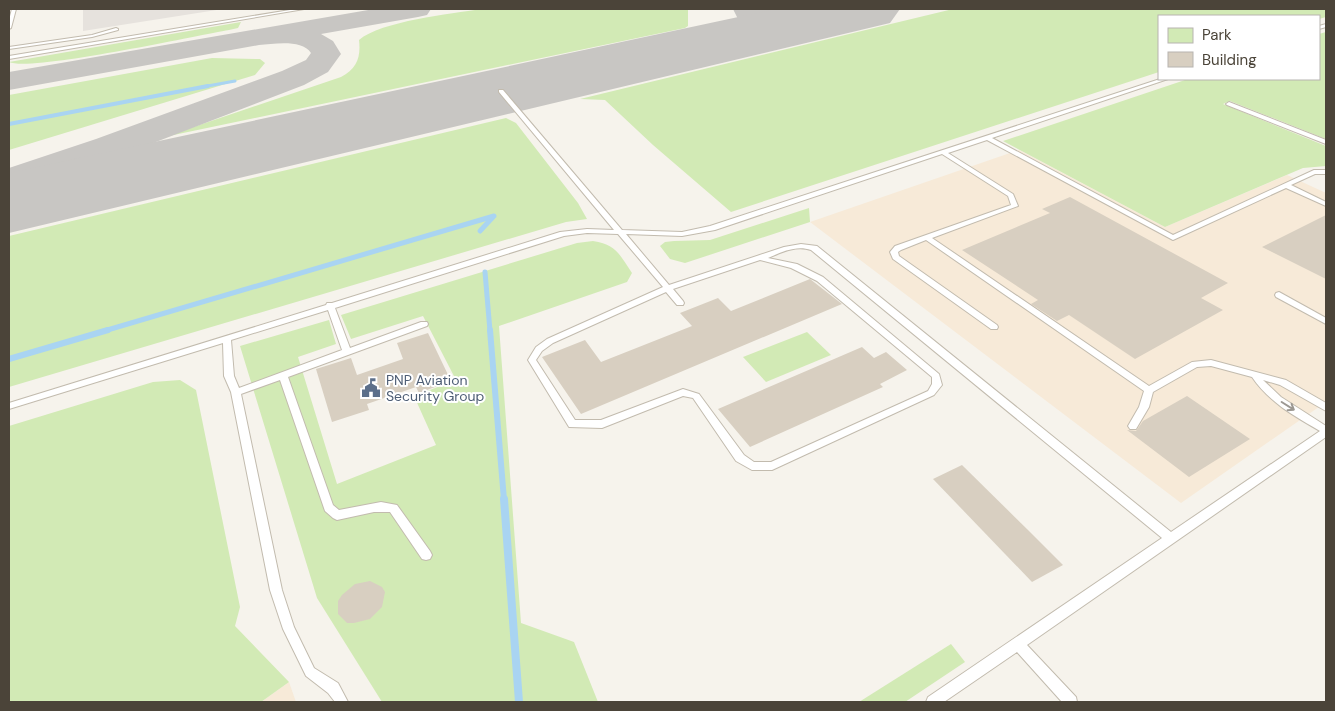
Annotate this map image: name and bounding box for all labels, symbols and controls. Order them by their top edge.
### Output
legend [1158,15,1320,80]
text: Park [1202,25,1232,45]
text: Building [1202,50,1257,70]
place label: PNP Aviation Security Group [386,371,484,405]
public building icon: PNP Aviation Security Group [360,377,382,399]
one-way arrow [1280,401,1294,411]

